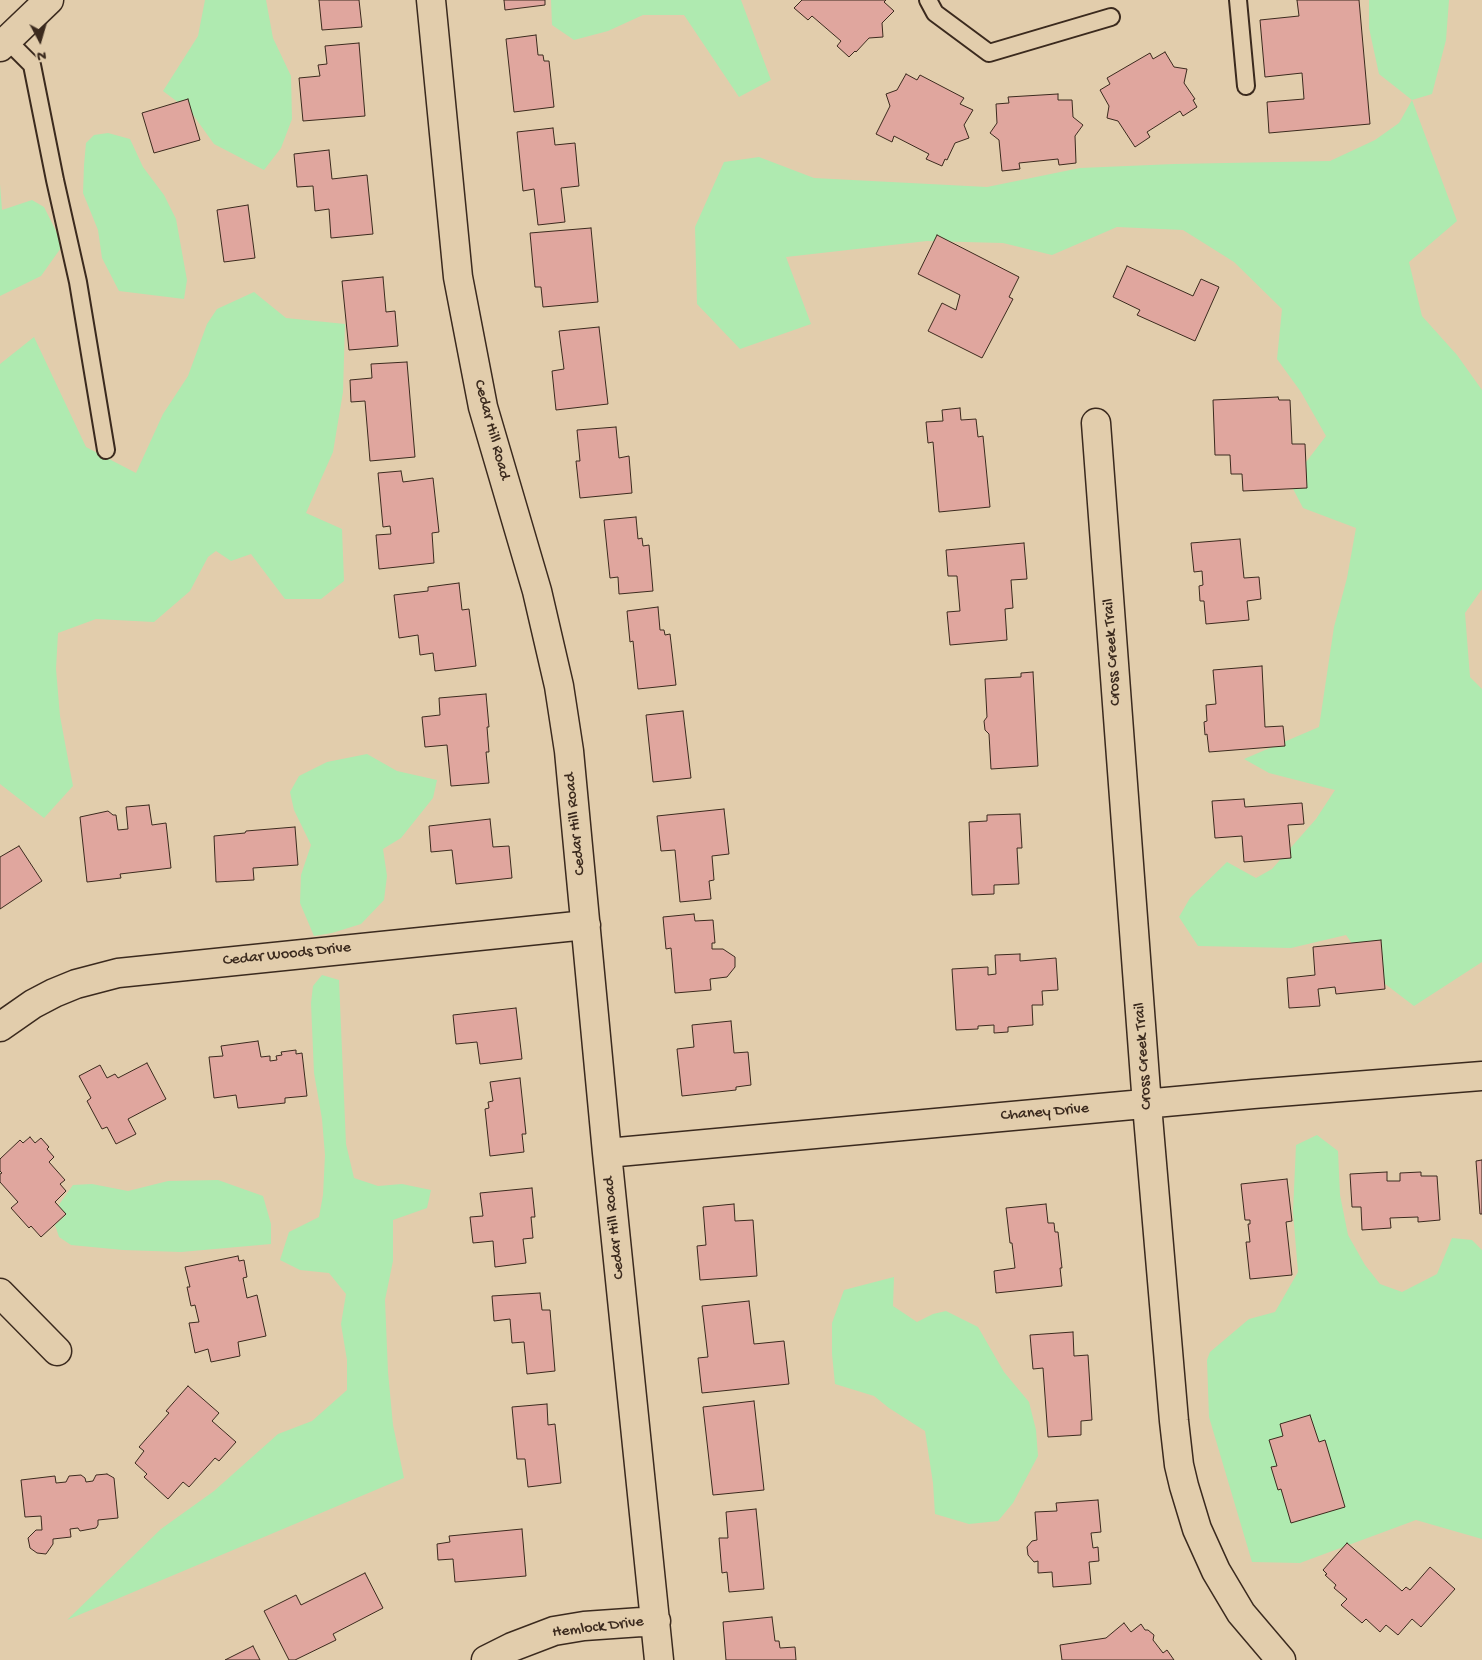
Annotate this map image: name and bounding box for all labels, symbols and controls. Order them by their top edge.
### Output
north arrow [15,15,65,65]
text: N [36,46,47,64]
street label: Cedar Hill Road [468,378,514,482]
street label: Cross Creek Trail [1100,598,1126,706]
street label: Cedar Hill Road [561,772,591,876]
street label: Cedar Woods Drive [222,939,352,971]
street label: Cross Creek Trail [1131,1002,1157,1110]
street label: Chaney Drive [1000,1100,1090,1126]
street label: Cedar Hill Road [600,1176,630,1280]
street label: Hemlock Drive [551,1613,645,1643]

